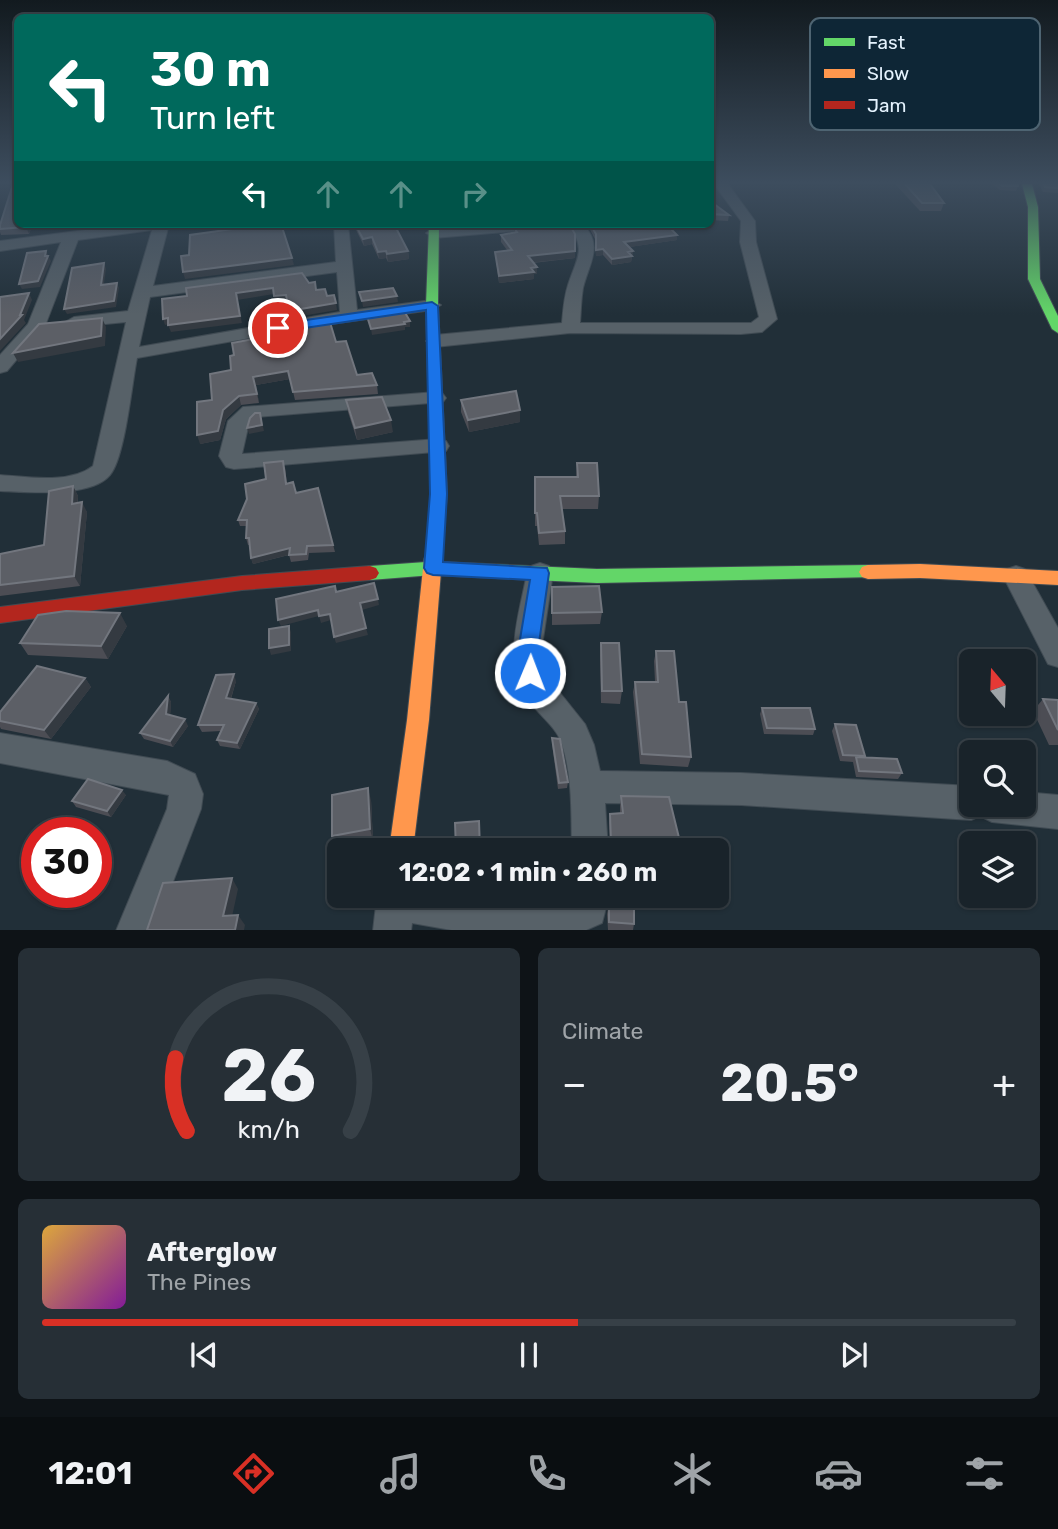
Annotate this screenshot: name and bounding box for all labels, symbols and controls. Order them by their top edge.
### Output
legend [810,18,1040,130]
text: Fast [867,31,906,54]
text: 30 m [150,40,271,98]
icon: left [35,42,126,133]
text: Slow [867,62,909,85]
text: Jam [867,94,906,117]
text: Turn left [150,99,275,137]
icon: left [236,175,274,213]
icon: ahead [309,175,347,213]
icon: ahead [382,175,420,213]
icon: right [455,175,493,213]
pin [248,298,308,358]
icon: arrive [259,309,297,347]
position arrow [493,636,567,710]
north arrow [959,649,1036,726]
map controls [959,649,1036,908]
button: search [959,740,1036,817]
speed limit sign: 30 [21,817,112,908]
button: layers [959,831,1036,908]
text: 12:02 · 1 min · 260 m [399,857,657,888]
text: Climate [562,1017,643,1045]
text: 26 [222,1033,316,1119]
text: 20.5° [720,1052,859,1114]
text: − [562,1061,587,1107]
text: + [992,1061,1016,1107]
text: km/h [238,1114,300,1143]
text: Afterglow [147,1237,277,1268]
text: The Pines [147,1268,251,1296]
icon: previous [185,1336,223,1374]
icon: pause [510,1336,548,1374]
icon: next [835,1336,873,1374]
icon: directions [229,1449,278,1498]
icon: music [376,1449,425,1498]
icon: phone [522,1449,571,1498]
icon: climate [668,1449,717,1498]
icon: car [814,1449,863,1498]
icon: filters [960,1449,1009,1498]
text: 12:01 [49,1454,132,1492]

